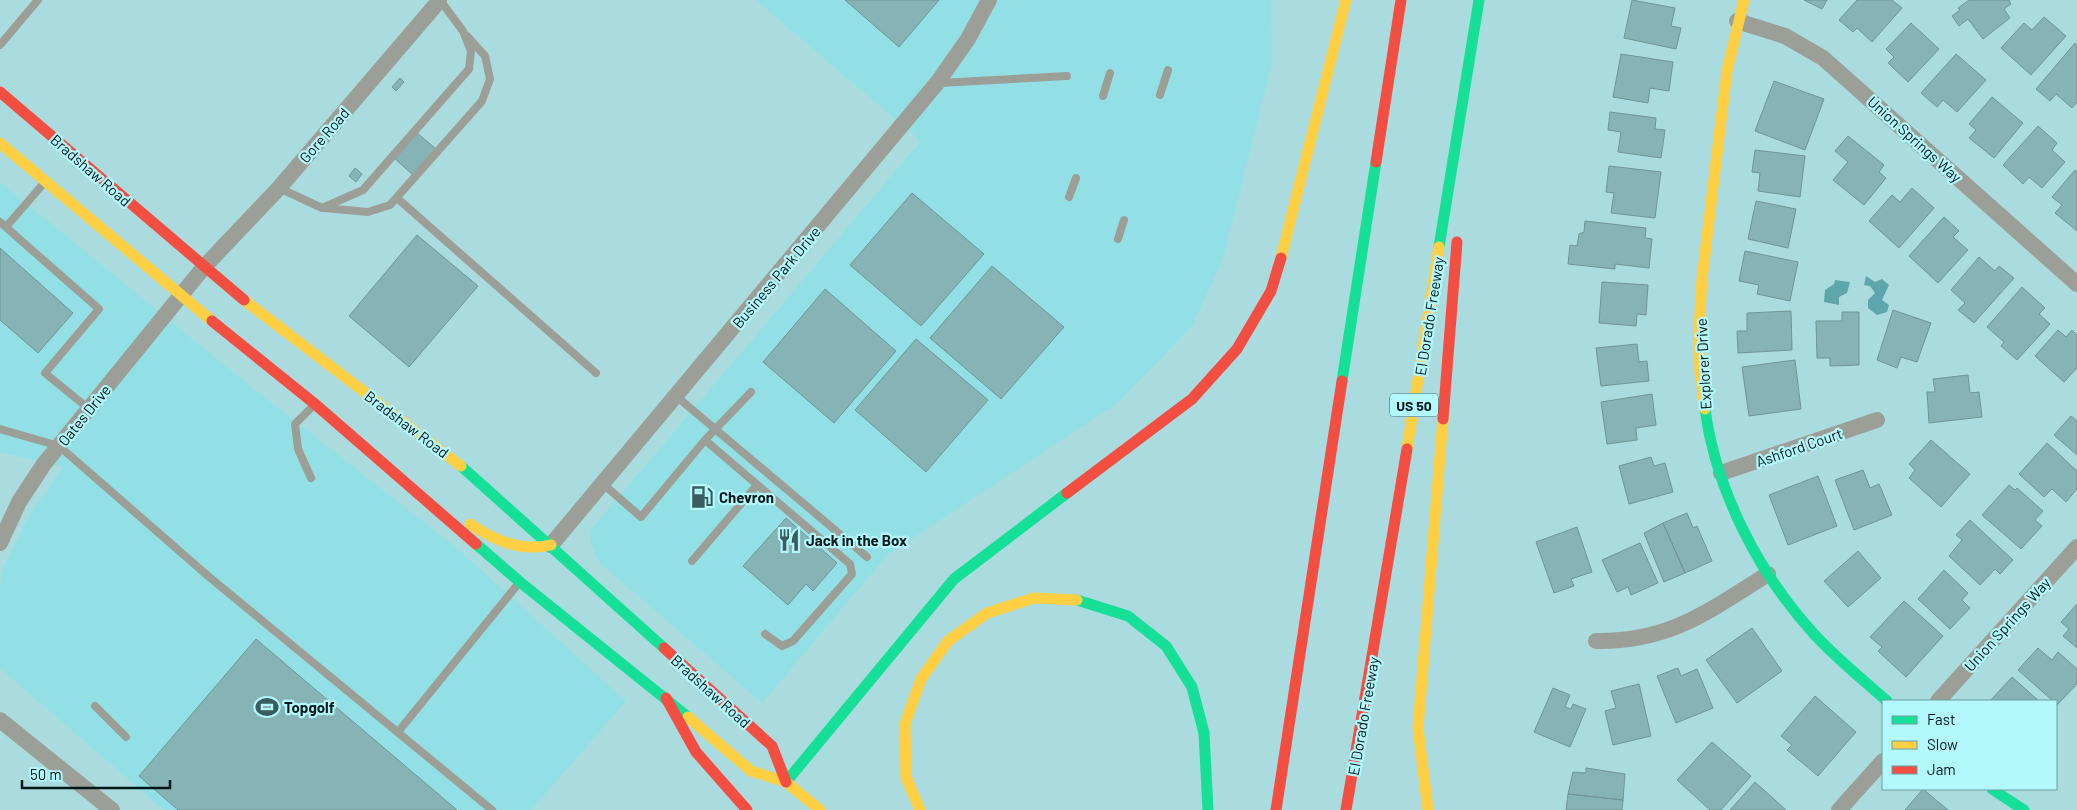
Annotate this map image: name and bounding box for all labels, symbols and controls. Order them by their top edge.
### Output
street label: Union Springs Way [1864,92,1966,186]
street label: Gore Road [295,104,353,166]
street label: Bradshaw Road [47,130,135,210]
street label: Business Park Drive [728,222,824,332]
street label: El Dorado Freeway [1411,255,1447,377]
street label: Explorer Drive [1692,318,1714,410]
street label: Oates Drive [54,381,114,449]
street label: Bradshaw Road [361,387,453,461]
road number: US 50 [1390,394,1438,416]
street label: Ashford Court [1753,424,1845,470]
fuel station icon: Chevron [689,484,715,510]
place label: Chevron [719,488,774,506]
restaurant icon: Jack in the Box [776,527,802,553]
place label: Jack in the Box [806,531,907,549]
street label: Union Springs Way [1960,573,2054,675]
street label: Bradshaw Road [668,651,754,731]
street label: El Dorado Freeway [1344,655,1382,777]
sports icon: Topgolf [254,694,280,720]
place label: Topgolf [284,698,335,716]
legend [1882,700,2057,790]
text: Fast [1927,710,1955,728]
text: Slow [1927,735,1958,753]
scale bar [22,758,170,790]
text: Jam [1927,760,1956,778]
text: 50 m [30,765,62,783]

